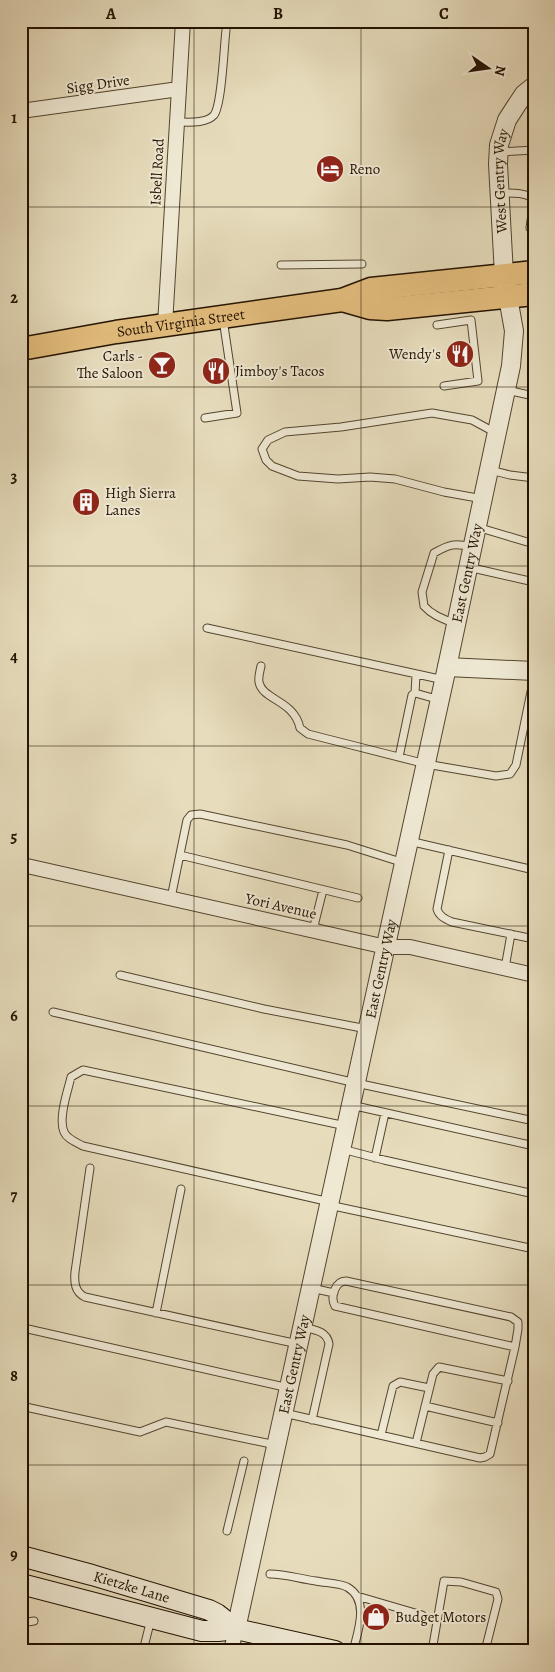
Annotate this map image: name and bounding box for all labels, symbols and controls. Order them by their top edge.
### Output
text: A [105,3,117,25]
text: B [273,3,283,25]
text: C [439,3,449,25]
north arrow [462,42,512,92]
text: N [490,64,511,78]
street label: Sigg Drive [65,70,131,98]
text: 1 [11,107,17,129]
street label: West Gentry Way [488,126,514,235]
street label: Isbell Road [145,137,169,206]
hotel icon: Reno [315,154,345,184]
place label: Reno [349,159,380,179]
text: 2 [10,287,18,309]
street label: South Virginia Street [116,304,246,342]
restaurant icon: Wendy's [445,339,475,369]
place label: Wendy's [388,344,441,364]
place label: Carls - The Saloon [77,346,143,383]
bar icon: Carls - The Saloon [147,350,177,380]
restaurant icon: Jimboy's Tacos [201,356,231,386]
place label: Jimboy's Tacos [235,361,324,381]
text: 3 [11,466,18,488]
place label: High Sierra Lanes [105,483,176,520]
building icon: High Sierra Lanes [71,487,101,517]
street label: East Gentry Way [447,521,487,624]
text: 4 [10,646,18,668]
text: 5 [11,826,18,848]
street label: Yori Avenue [242,888,319,924]
street label: East Gentry Way [360,917,401,1020]
text: 6 [10,1005,18,1027]
text: 7 [11,1185,18,1207]
street label: East Gentry Way [273,1313,315,1416]
text: 8 [10,1365,18,1387]
text: 9 [10,1544,18,1566]
street label: Kietzke Lane [91,1566,173,1608]
shop icon: Budget Motors [361,1602,391,1632]
place label: Budget Motors [395,1607,486,1627]

